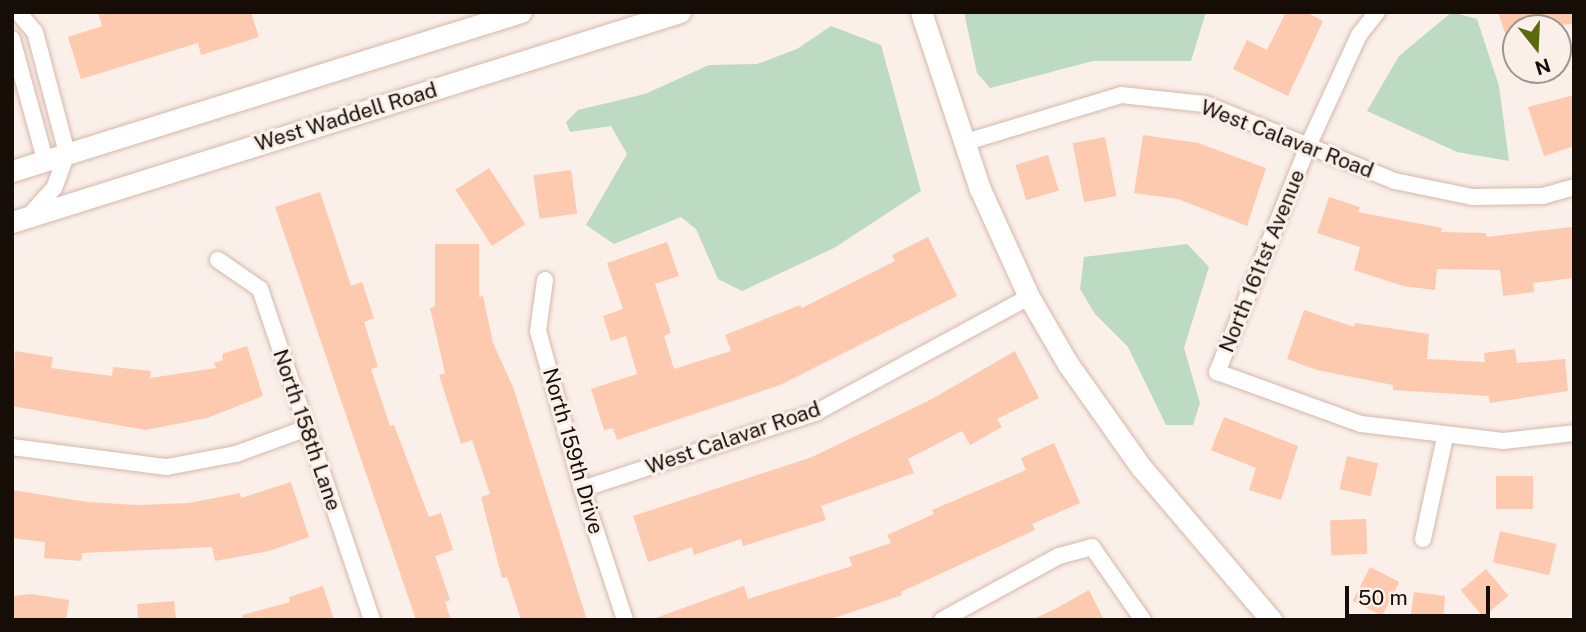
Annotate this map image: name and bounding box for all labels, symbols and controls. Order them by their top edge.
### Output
north arrow [1502,14,1572,84]
text: N [1532,54,1553,80]
street label: West Waddell Road [252,77,440,157]
street label: West Calavar Road [1197,94,1377,184]
street label: North 161tst Avenue [1214,166,1310,356]
street label: North 158th Lane [268,346,346,514]
street label: North 159th Drive [537,365,609,537]
street label: West Calavar Road [642,396,824,480]
scale bar [1348,572,1493,616]
text: 50 m [1358,585,1408,610]

